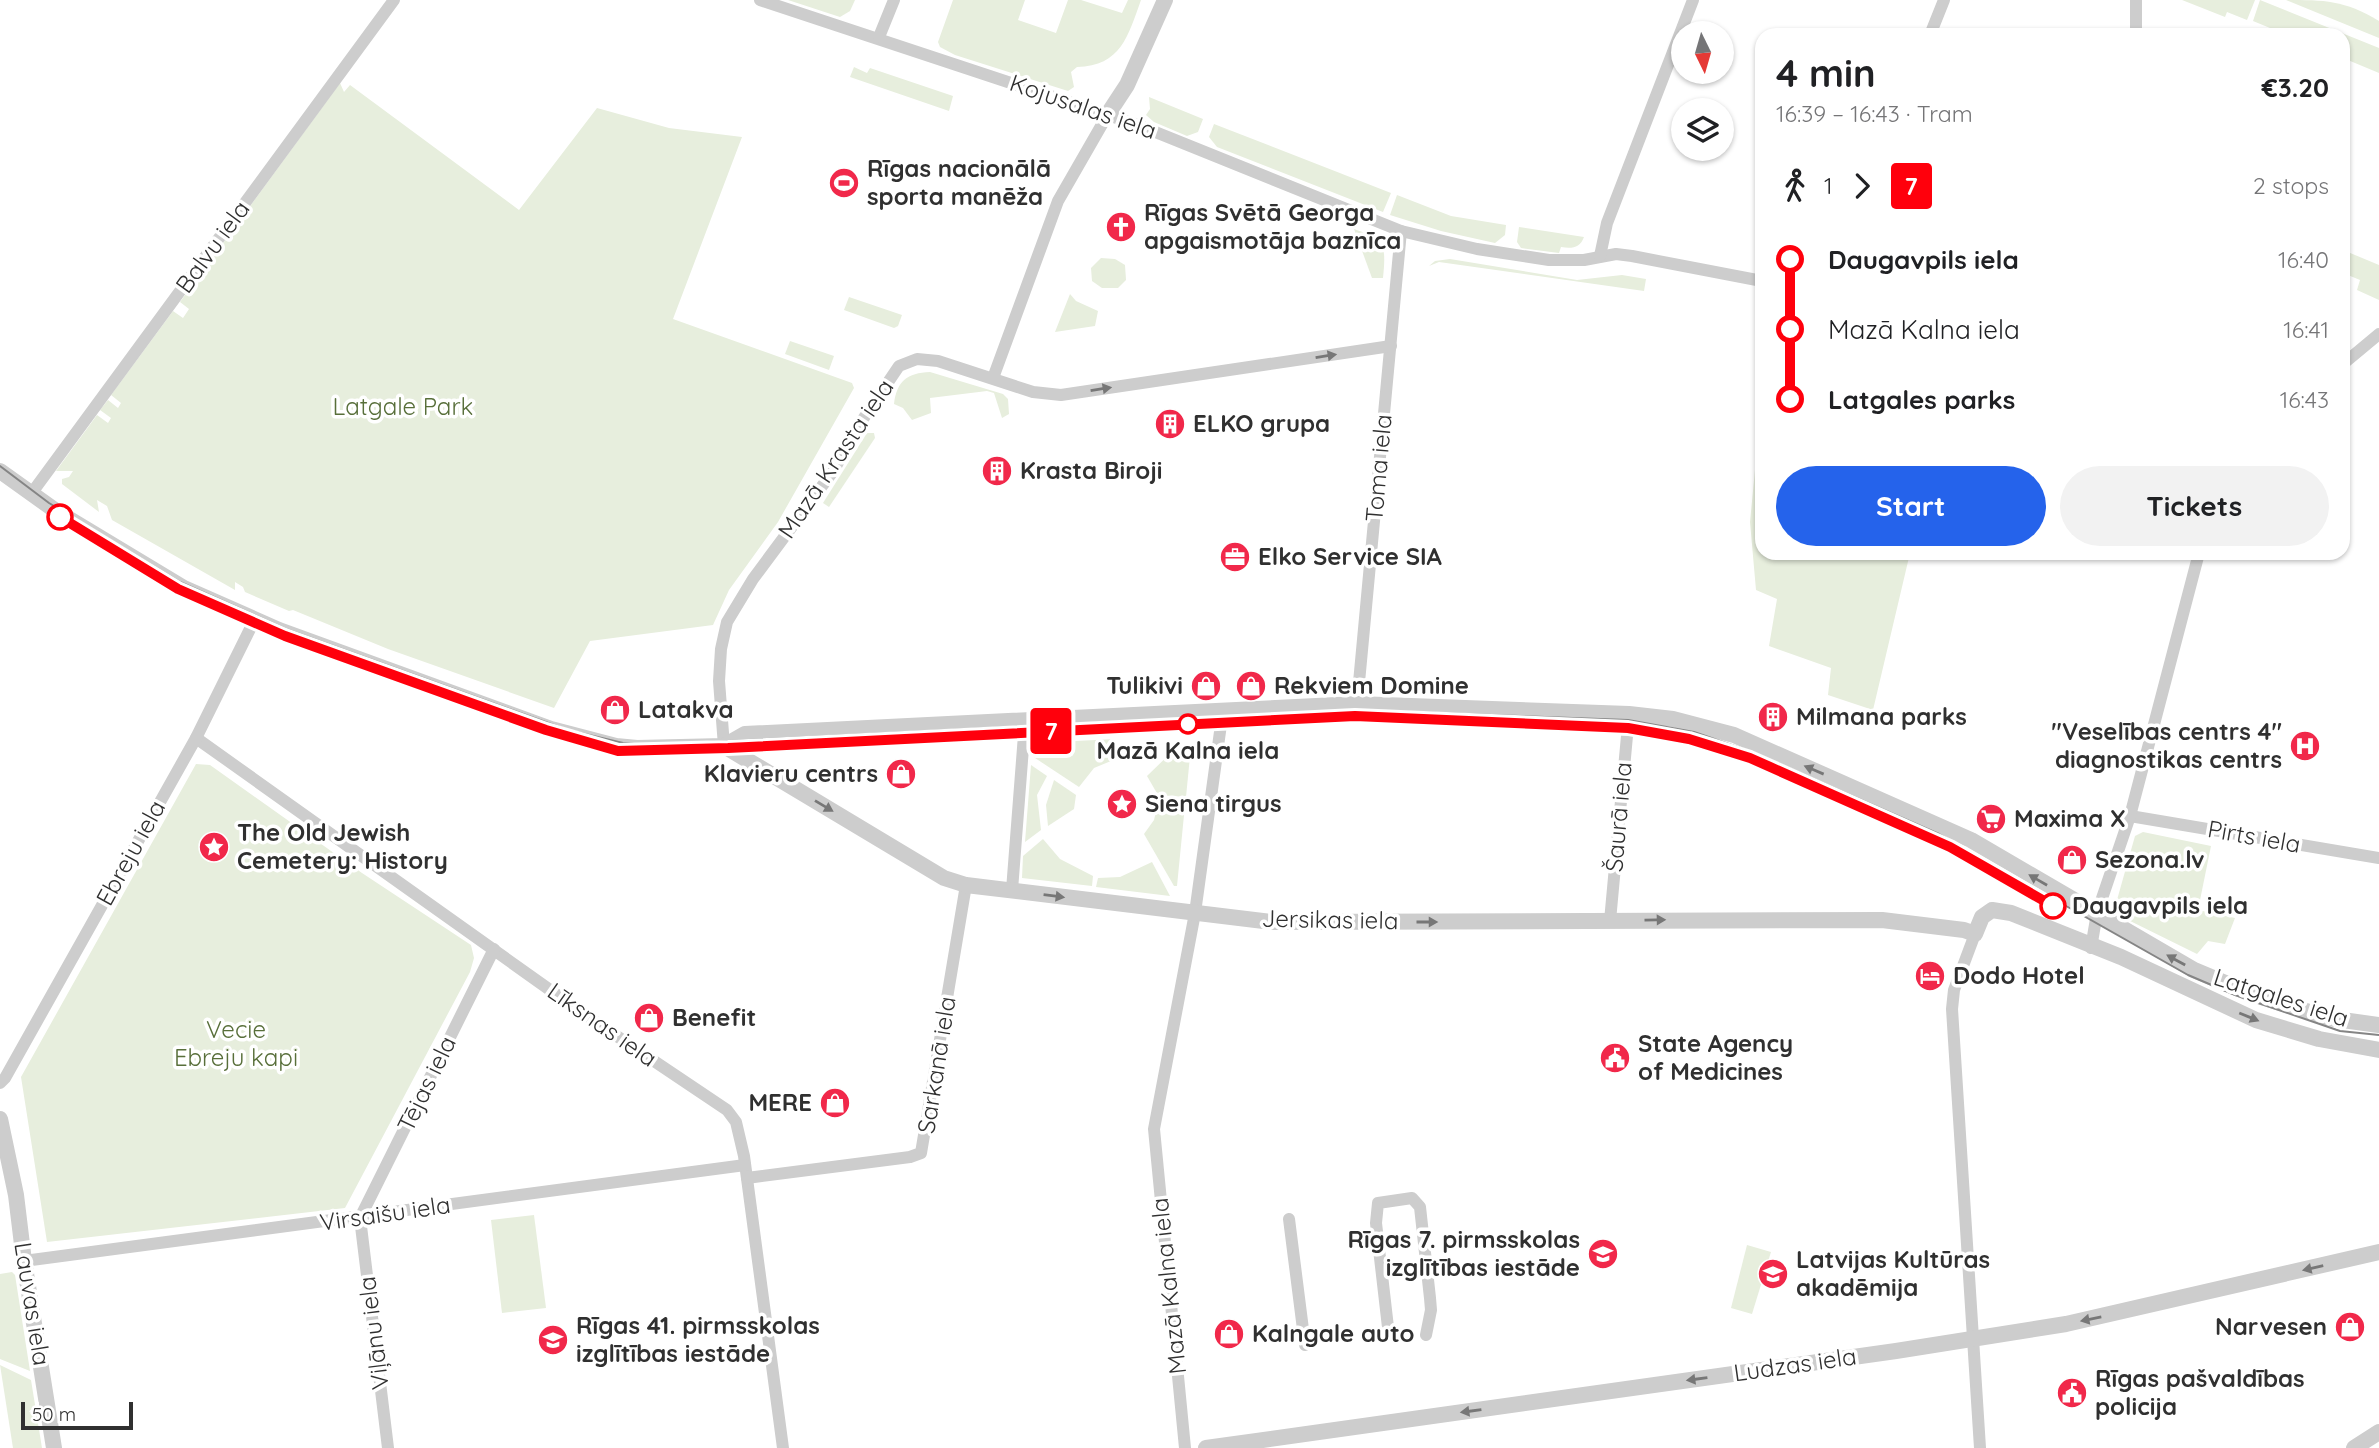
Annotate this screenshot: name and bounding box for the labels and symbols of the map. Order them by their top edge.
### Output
north arrow [1671,21,1734,84]
street label: Kojusalas iela [1006,67,1161,145]
place label: Rīgas nacionālā sporta manēža [867,153,1051,211]
sports icon: Rīgas nacionālā sporta manēža [827,166,861,200]
street label: Balvu iela [169,194,256,298]
place label: Rīgas Svētā Georga apgaismotāja baznīca [1144,197,1401,255]
church icon: Rīgas Svētā Georga apgaismotāja baznīca [1104,210,1138,244]
one-way arrow [1315,350,1337,361]
street label: Mazā Krasta iela [771,373,900,544]
one-way arrow [1090,383,1112,394]
park label: Latgale Park [333,391,473,421]
building icon: ELKO grupa [1153,407,1187,441]
place label: ELKO grupa [1193,408,1330,438]
street label: Toma iela [1358,413,1398,523]
building icon: Krasta Biroji [980,454,1014,488]
place label: Krasta Biroji [1020,455,1162,485]
unlabelled marker [47,504,73,530]
office icon: Elko Service SIA [1218,540,1252,574]
place label: Elko Service SIA [1258,541,1443,571]
shop icon: Tulikivi [1189,669,1223,703]
shop icon: Rekviem Domine [1234,669,1268,703]
place label: Tulikivi [1106,670,1183,700]
place label: Rekviem Domine [1274,670,1469,700]
shop icon: Latakva [598,693,632,727]
place label: Latakva [638,694,734,724]
building icon: Milmana parks [1756,700,1790,734]
place label: Milmana parks [1796,701,1967,731]
line badge: 7 [1028,708,1074,754]
marker: Mazā Kalna iela [1178,714,1198,734]
place label: "Veselības centrs 4" diagnostikas centrs [2052,716,2282,774]
hospital icon: "Veselības centrs 4" diagnostikas centrs [2288,729,2322,763]
place label: Mazā Kalna iela [1097,735,1279,765]
shop icon: Klavieru centrs [884,757,918,791]
place label: Klavieru centrs [704,758,878,788]
street label: Šaurā iela [1598,761,1638,873]
one-way arrow [1804,764,1825,775]
place icon: Siena tirgus [1105,787,1139,821]
place label: Siena tirgus [1145,788,1282,818]
street label: Ebreju iela [89,795,171,910]
one-way arrow [815,800,834,812]
supermarket icon: Maxima X [1974,802,2008,836]
place label: Maxima X [2014,803,2126,833]
street label: Pirts iela [2205,813,2303,859]
place label: The Old Jewish Cemetery: History [237,817,448,875]
place icon: The Old Jewish Cemetery: History [197,830,231,864]
shop icon: Sezona.lv [2055,843,2089,877]
place label: Sezona.lv [2095,844,2205,874]
one-way arrow [2028,873,2047,886]
one-way arrow [1044,890,1066,901]
place label: Daugavpils iela [2072,890,2248,920]
marker: Daugavpils iela [2040,893,2066,919]
street label: Jersikas iela [1261,903,1399,935]
one-way arrow [1644,915,1666,926]
one-way arrow [1417,916,1439,927]
one-way arrow [2166,953,2185,966]
hotel icon: Dodo Hotel [1913,959,1947,993]
place label: Dodo Hotel [1953,960,2085,990]
street label: Latgales iela [2210,961,2353,1033]
street label: Līksnas iela [542,976,663,1073]
street label: Sarkanā iela [910,994,962,1135]
shop icon: Benefit [632,1001,666,1035]
place label: Benefit [672,1002,756,1032]
one-way arrow [2239,1012,2260,1023]
park label: Vecie Ebreju kapi [174,1014,298,1072]
place label: State Agency of Medicines [1638,1028,1793,1086]
street label: Tējas iela [390,1031,462,1136]
public building icon: State Agency of Medicines [1598,1041,1632,1075]
shop icon: MERE [818,1086,852,1120]
place label: MERE [748,1087,812,1117]
street label: Virsaišu iela [318,1189,452,1237]
street label: Mazā Kalna iela [1144,1197,1192,1376]
place label: Rīgas 7. pirmsskolas izglītības iestāde [1347,1224,1580,1282]
school or university icon: Rīgas 7. pirmsskolas izglītības iestāde [1586,1237,1620,1271]
street label: Lauvas iela [8,1240,58,1368]
place label: Latvijas Kultūras akadēmija [1796,1244,1990,1302]
school or university icon: Latvijas Kultūras akadēmija [1756,1257,1790,1291]
one-way arrow [2302,1263,2324,1274]
street label: Viļānu iela [351,1275,395,1392]
place label: Rīgas 41. pirmsskolas izglītības iestāde [576,1310,820,1368]
shop icon: Narvesen [2333,1310,2367,1344]
place label: Narvesen [2215,1311,2327,1341]
one-way arrow [2080,1314,2102,1325]
shop icon: Kalngale auto [1212,1317,1246,1351]
place label: Kalngale auto [1252,1318,1415,1348]
school or university icon: Rīgas 41. pirmsskolas izglītības iestāde [536,1323,570,1357]
street label: Ludzas iela [1732,1341,1858,1387]
place label: Rīgas pašvaldības policija [2095,1363,2305,1421]
one-way arrow [1685,1374,1707,1385]
public building icon: Rīgas pašvaldības policija [2055,1376,2089,1410]
scale bar [21,1399,133,1431]
one-way arrow [1460,1405,1482,1416]

